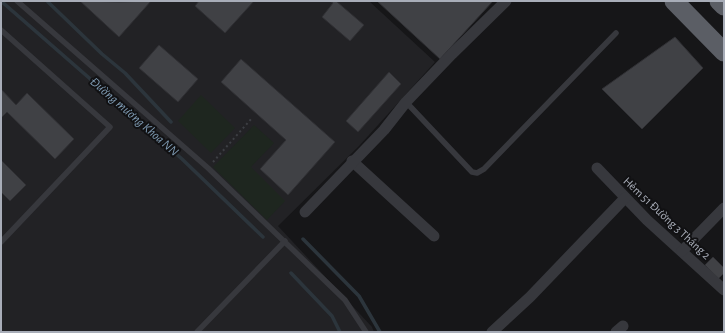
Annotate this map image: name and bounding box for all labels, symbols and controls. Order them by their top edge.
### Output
water label: Đường mương Khoa NN [87,75,181,159]
street label: Hẻm 51 Đường 3 Tháng 2 [621,175,713,262]

